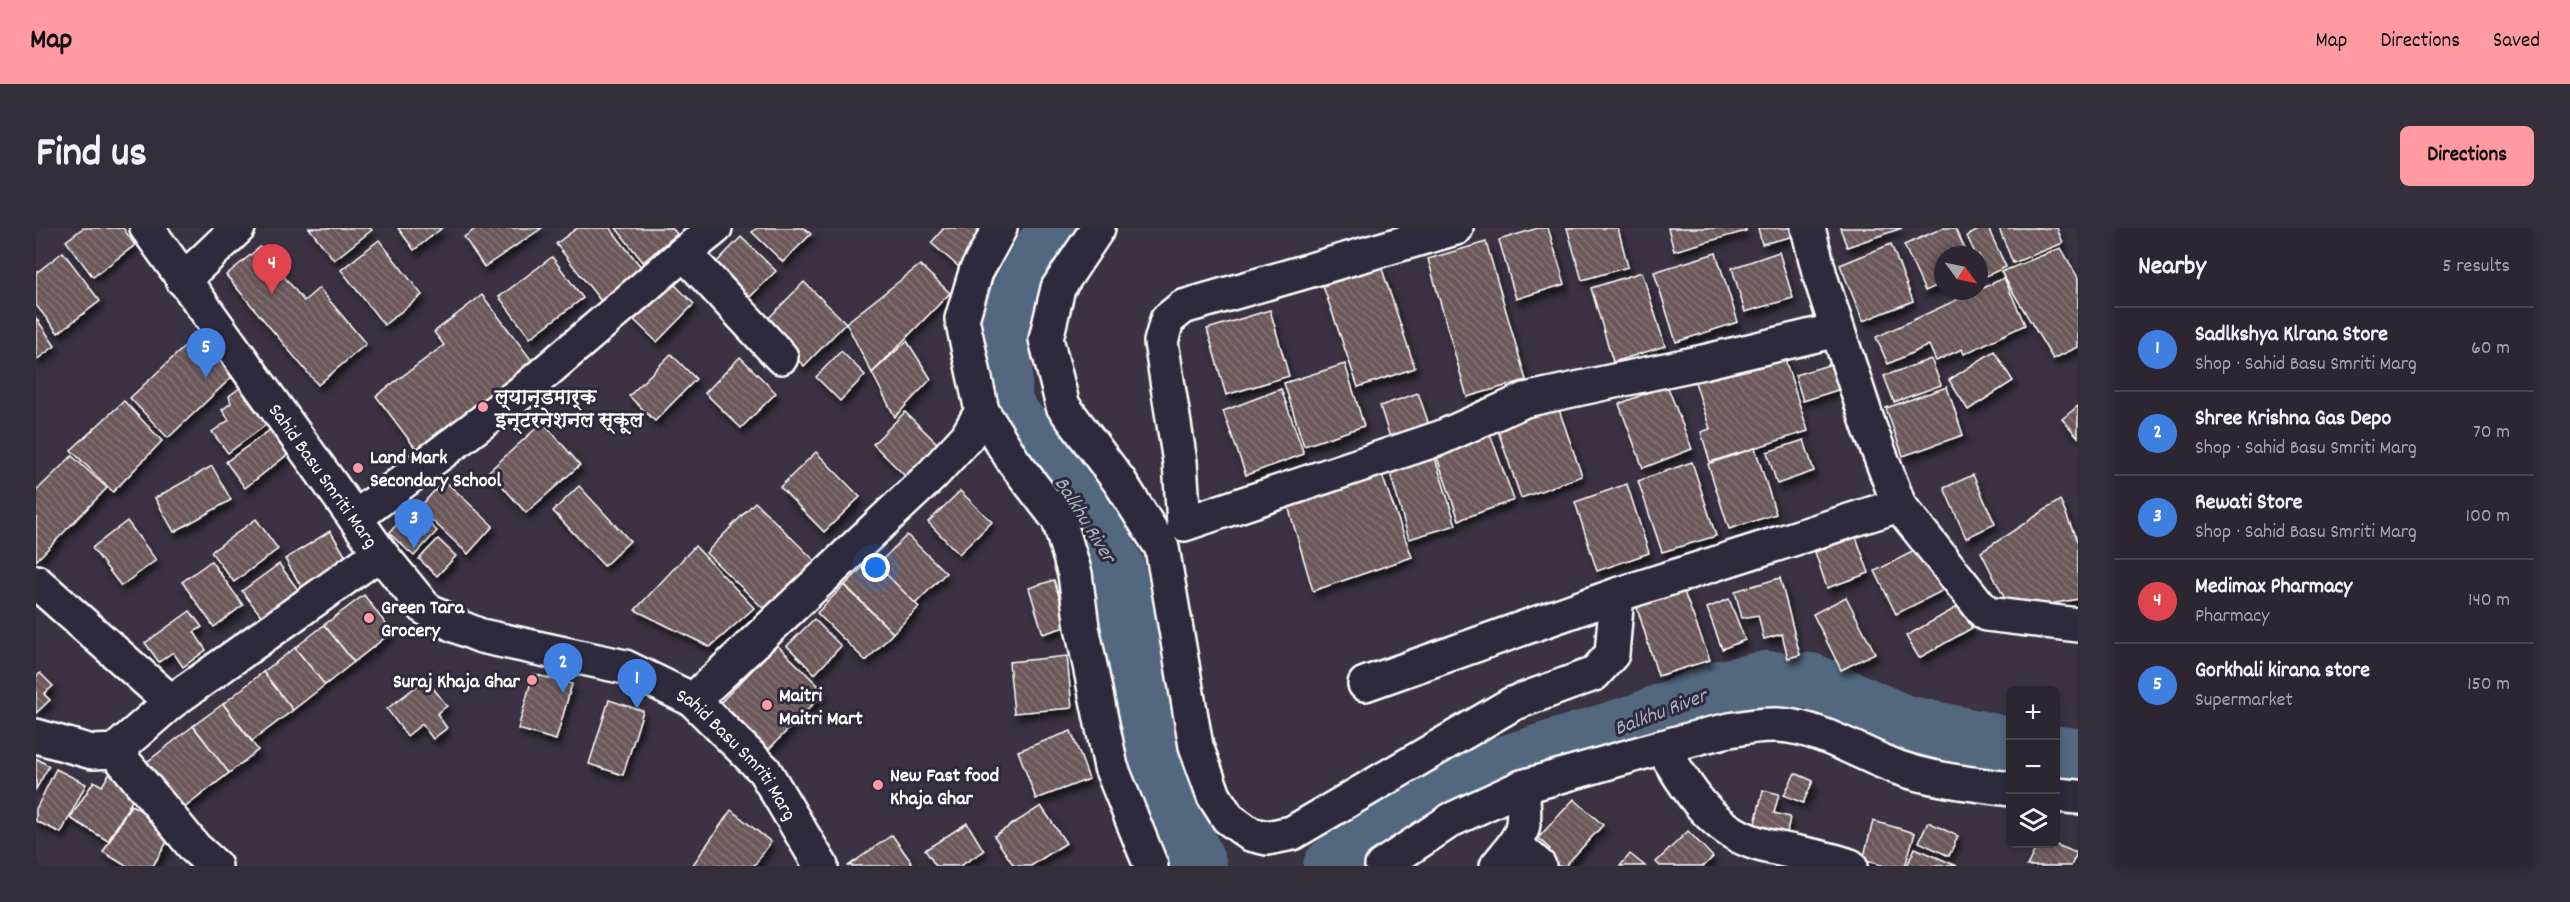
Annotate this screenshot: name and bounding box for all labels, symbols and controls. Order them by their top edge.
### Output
text: Map [30,22,72,62]
text: Map [2316,27,2347,57]
text: Directions [2380,27,2460,57]
text: Saved [2493,27,2540,57]
text: Find us [36,126,147,186]
button: Directions [2400,126,2534,186]
pin: 4 [252,244,292,294]
north arrow [1934,246,1988,300]
text: Nearby [2138,249,2206,286]
text: 5 results [2442,253,2510,281]
text: Sadlkshya Klrana Store [2195,320,2388,351]
pin: 5 [186,328,226,378]
text: 1 [2155,335,2160,363]
text: 60 m [2471,335,2510,363]
text: Shop · Sahid Basu Smriti Marg [2195,351,2417,379]
place label: ल्यान्डमार्क इन्टरनेशनल स्कूल [494,385,644,436]
street label: Sahid Basu Smriti Marg [260,399,383,555]
marker: ल्यान्डमार्क इन्टरनेशनल स्कूल [476,400,490,414]
text: Shree Krishna Gas Depo [2195,404,2391,435]
text: 2 [2153,419,2162,447]
text: 70 m [2473,419,2510,447]
text: Shop · Sahid Basu Smriti Marg [2195,435,2417,463]
place label: Land Mark Secondary School [370,445,501,496]
marker: Land Mark Secondary School [351,461,365,475]
water label: Balkhu River [1045,472,1123,571]
text: Rewati Store [2195,488,2303,519]
pin: 3 [394,500,434,549]
text: 3 [2153,503,2162,531]
text: 100 m [2466,503,2510,531]
text: Shop · Sahid Basu Smriti Marg [2195,519,2417,547]
your location [861,553,890,582]
text: Medimax Pharmacy [2195,572,2352,603]
text: 4 [2153,587,2162,615]
text: 140 m [2468,587,2510,615]
place label: Green Tara Grocery [381,595,465,646]
text: Pharmacy [2195,603,2269,631]
marker: Green Tara Grocery [362,611,376,625]
pin: 2 [544,644,582,693]
text: Gorkhali kirana store [2195,656,2370,687]
pin: 1 [618,660,656,709]
place label: Suraj Khaja Ghar [393,669,521,697]
text: 5 [2153,671,2162,699]
text: 150 m [2467,671,2510,699]
marker: Suraj Khaja Ghar [525,673,539,687]
water label: Balkhu River [1611,682,1714,745]
street label: Sahid Basu Smriti Marg [671,683,802,827]
place label: Maitri Maitri Mart [779,683,863,734]
map controls [2006,686,2060,848]
button: + [2006,686,2060,740]
text: Supermarket [2195,687,2293,715]
marker: Maitri Maitri Mart [760,698,774,712]
button: − [2006,740,2060,794]
place label: New Fast food Khaja Ghar [890,763,999,814]
marker: New Fast food Khaja Ghar [871,778,885,792]
button: layers [2006,794,2060,848]

